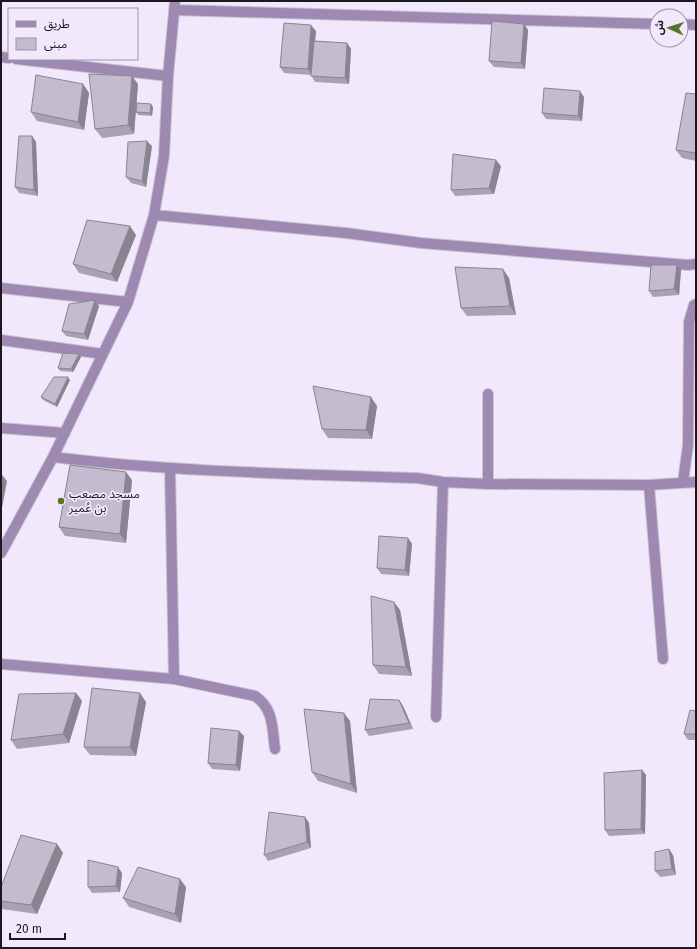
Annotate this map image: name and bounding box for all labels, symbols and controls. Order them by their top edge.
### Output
legend [8,8,138,60]
north arrow [649,8,689,48]
text: طريق [44,17,70,32]
text: ش [653,20,666,35]
text: مبنى [44,37,67,51]
place label: مسجد مصعب بن عُمير [68,487,140,515]
marker: مسجد مصعب بن عُمير [56,496,66,506]
scale bar [10,915,65,941]
text: 20 m [16,922,42,936]

